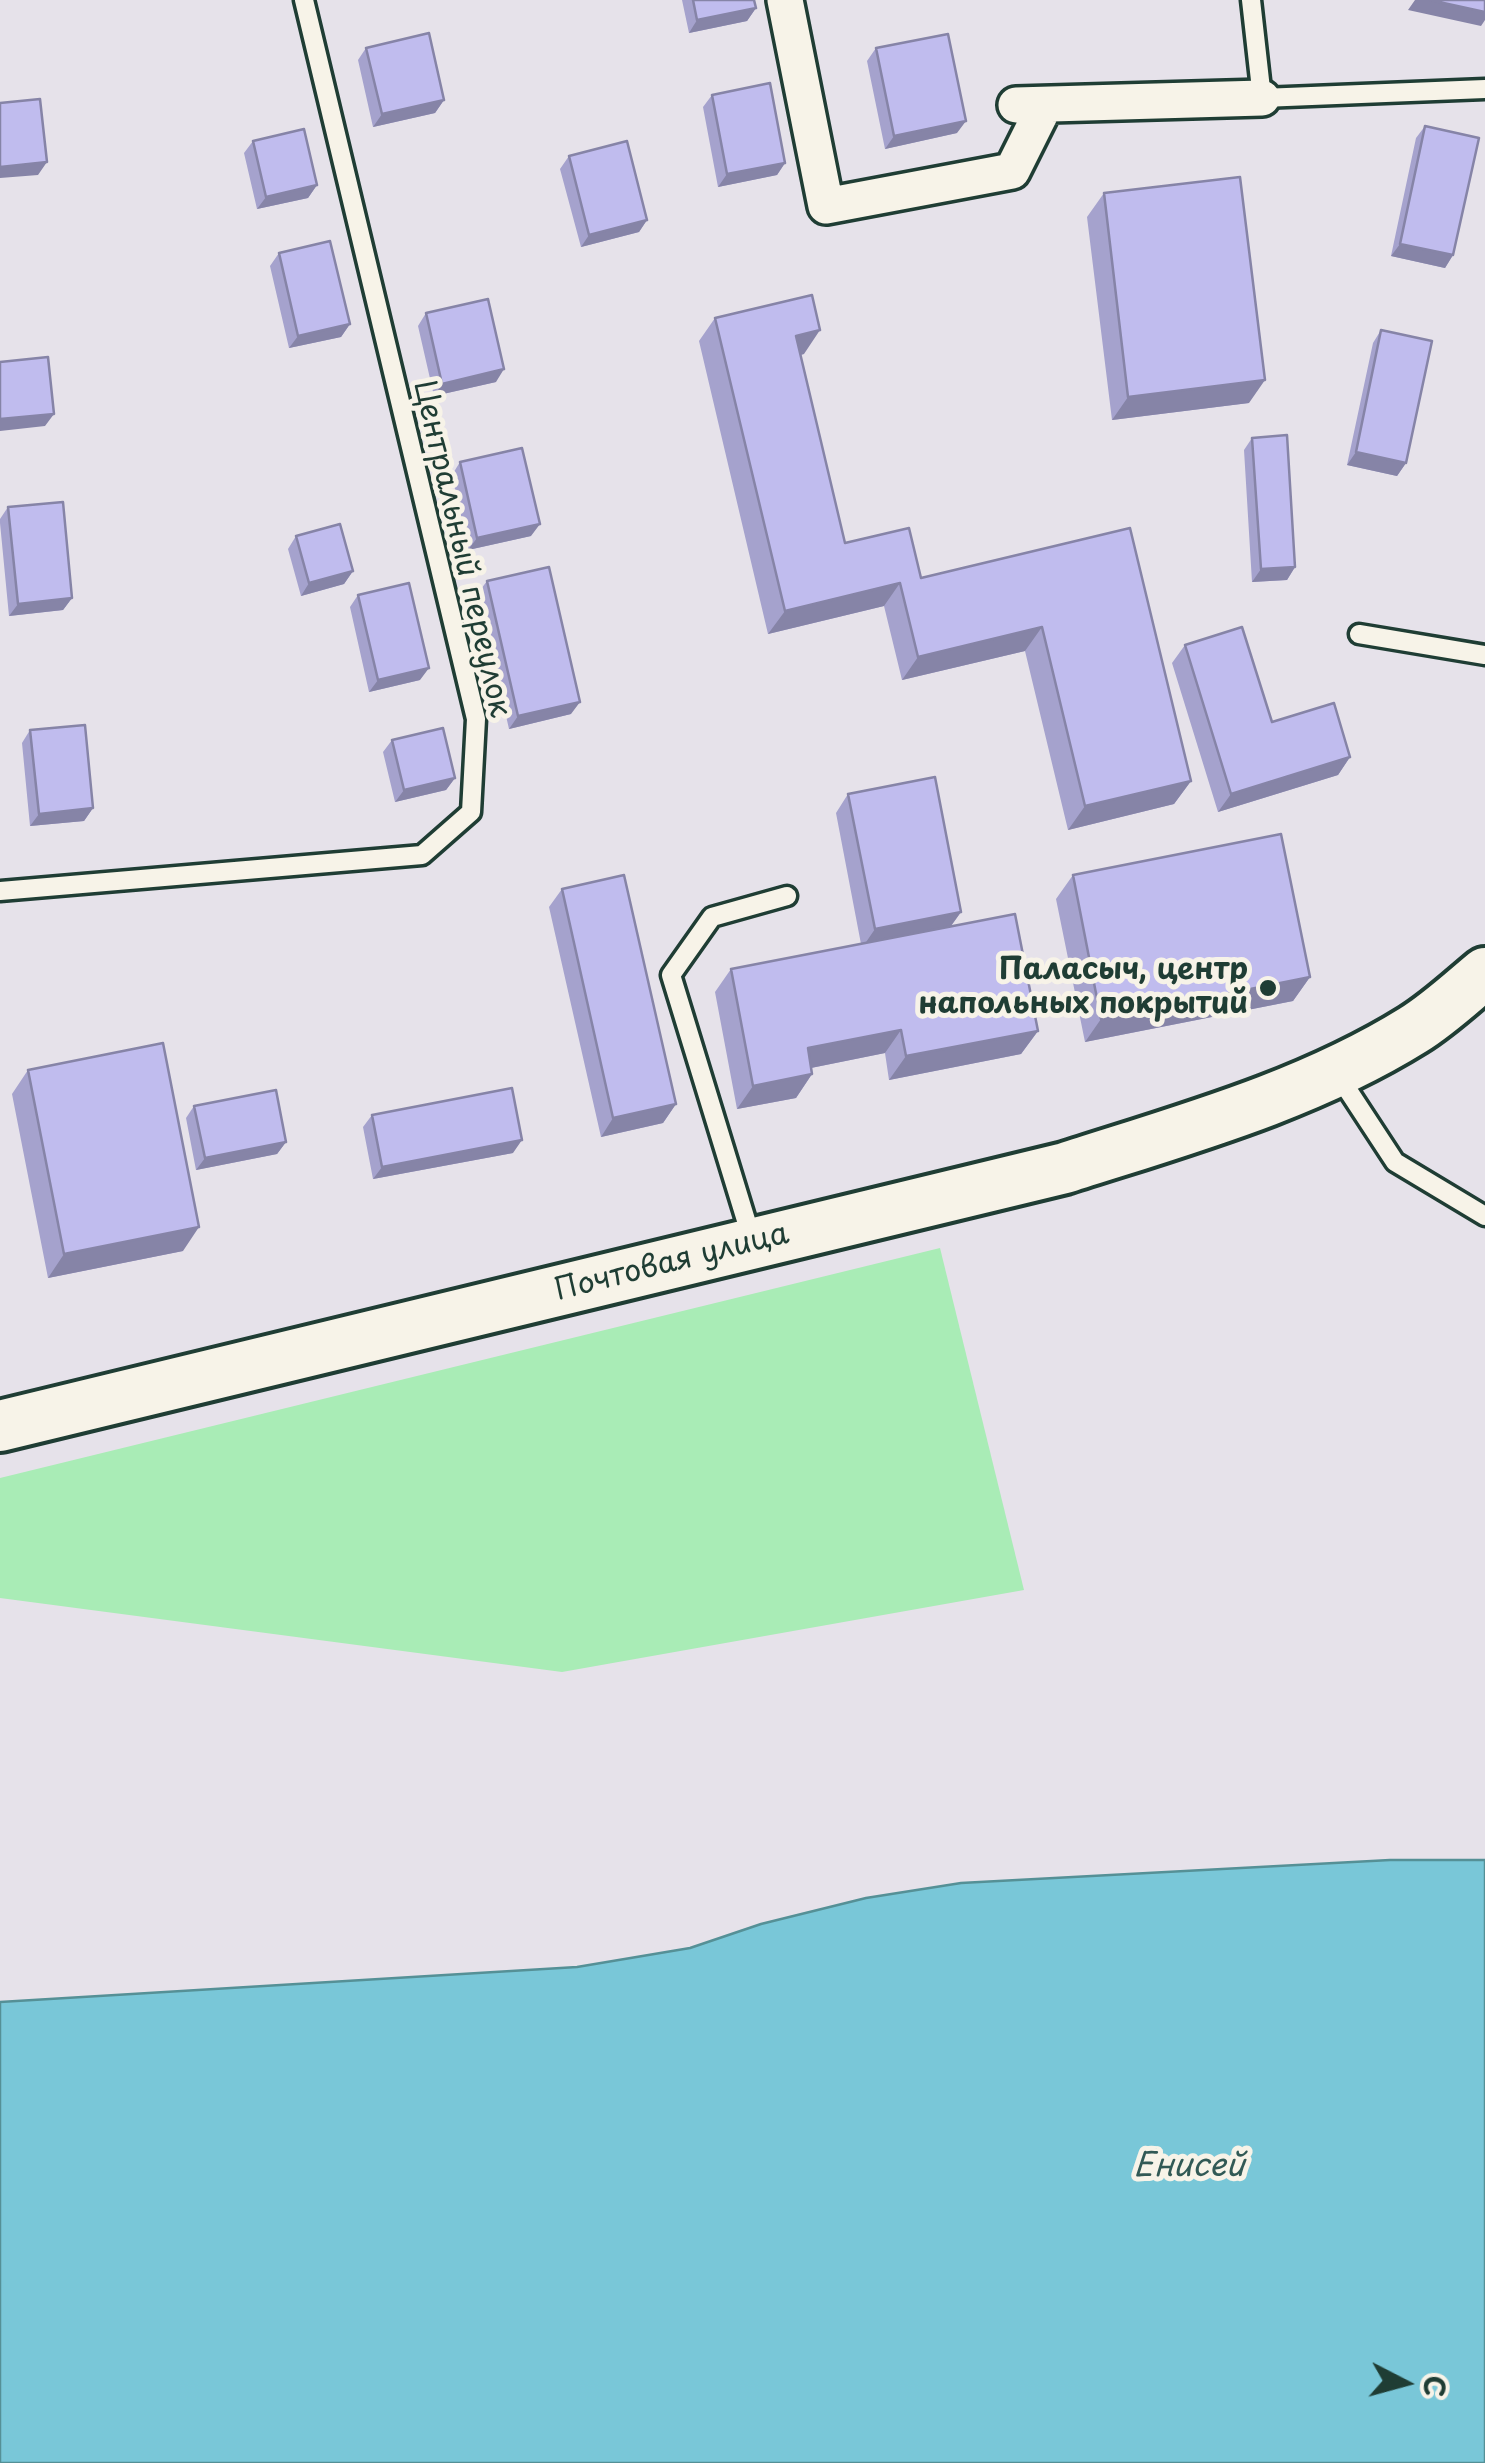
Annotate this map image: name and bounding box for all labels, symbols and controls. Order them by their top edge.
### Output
street label: Центральный переулок [405,377,517,721]
place label: Паласыч, центр напольных покрытий [918,953,1248,1024]
marker: Паласыч, центр напольных покрытий [1257,977,1279,999]
street label: Почтовая улица [551,1217,793,1309]
water label: Енисей [1133,2148,1245,2186]
north arrow [1355,2333,1455,2433]
text: С [1413,2373,1458,2399]

